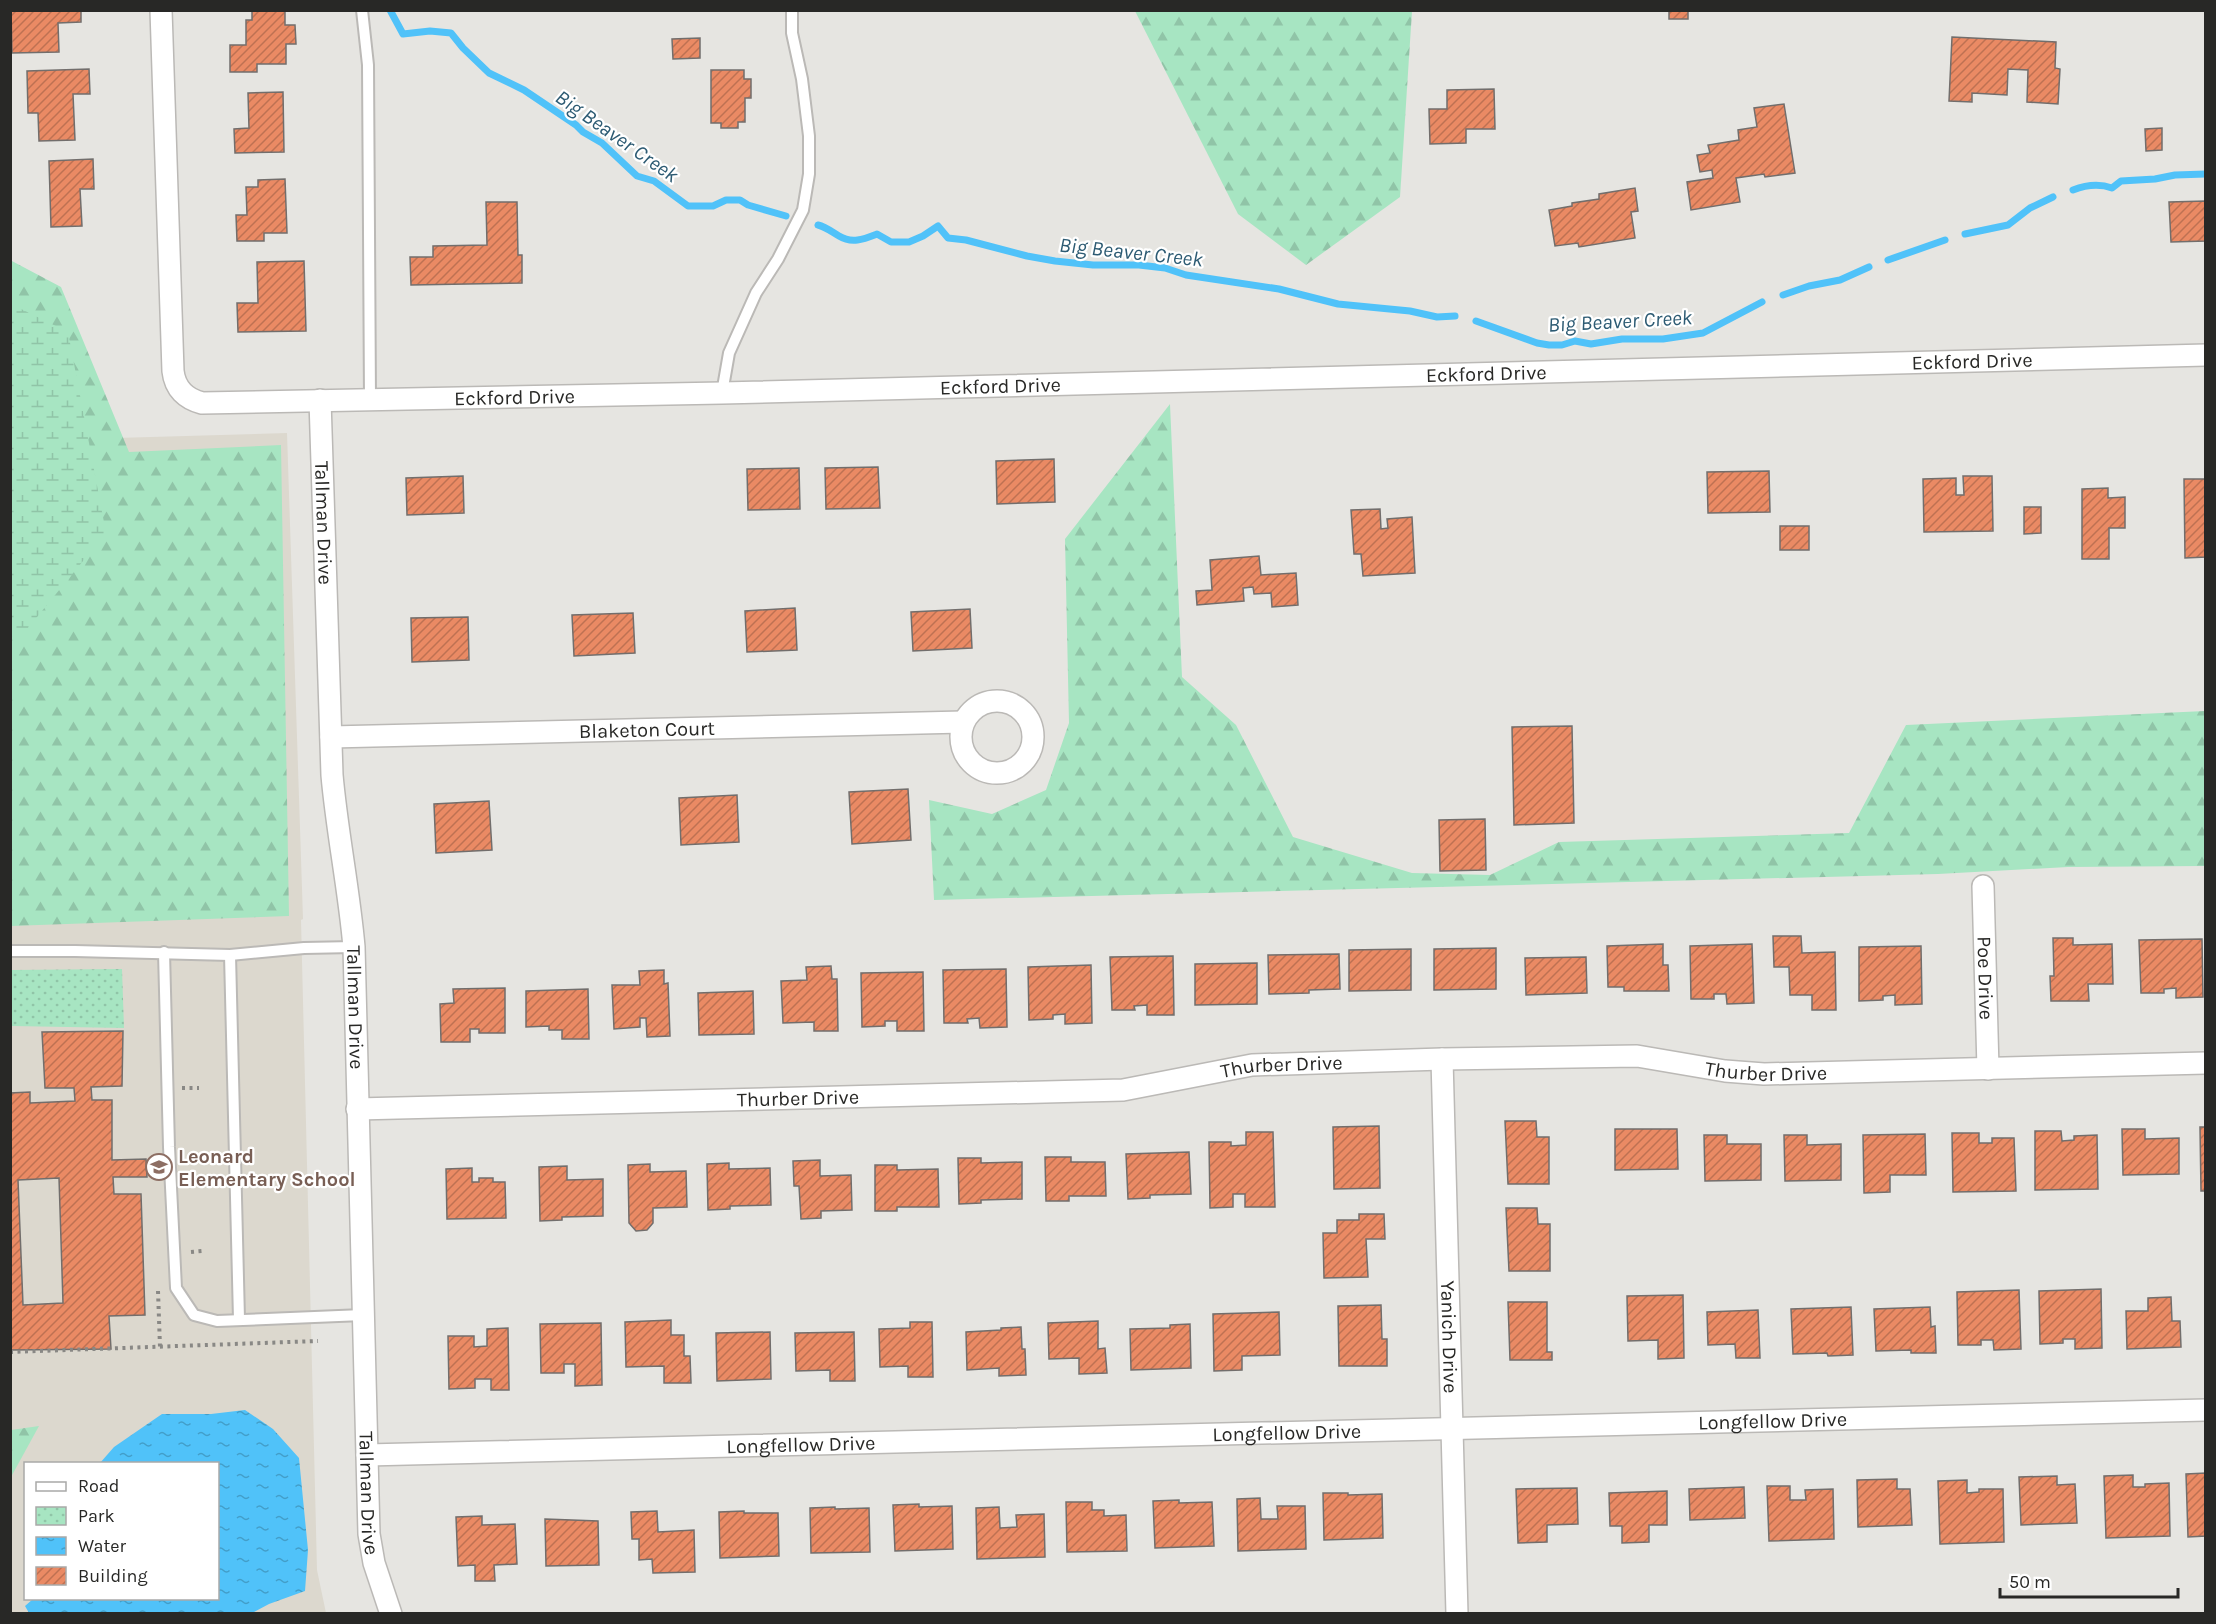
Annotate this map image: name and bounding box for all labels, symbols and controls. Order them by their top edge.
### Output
water label: Big Beaver Creek [551,85,683,187]
water label: Big Beaver Creek [1058,233,1204,272]
water label: Big Beaver Creek [1547,305,1693,337]
street label: Eckford Drive [1911,348,2033,374]
street label: Eckford Drive [1425,360,1547,386]
street label: Eckford Drive [940,373,1061,399]
street label: Eckford Drive [454,384,575,410]
street label: Tallman Drive [310,461,337,585]
street label: Blaketon Court [579,716,716,743]
street label: Poe Drive [1973,936,1998,1020]
street label: Tallman Drive [342,945,369,1070]
street label: Thurber Drive [1219,1051,1343,1082]
street label: Thurber Drive [1703,1056,1827,1086]
street label: Thurber Drive [736,1085,859,1111]
place label: Leonard Elementary School [178,1145,356,1191]
school or university icon: Leonard Elementary School [144,1152,174,1182]
street label: Yanich Drive [1436,1280,1463,1394]
street label: Longfellow Drive [1698,1407,1847,1434]
street label: Longfellow Drive [1212,1419,1361,1446]
street label: Tallman Drive [355,1431,384,1557]
street label: Longfellow Drive [726,1431,876,1458]
legend [24,1462,219,1600]
text: Road [78,1475,119,1497]
text: Park [78,1505,115,1527]
text: Water [78,1535,126,1557]
scale bar [2000,1561,2178,1599]
text: Building [78,1565,148,1587]
text: 50 m [2009,1571,2051,1593]

